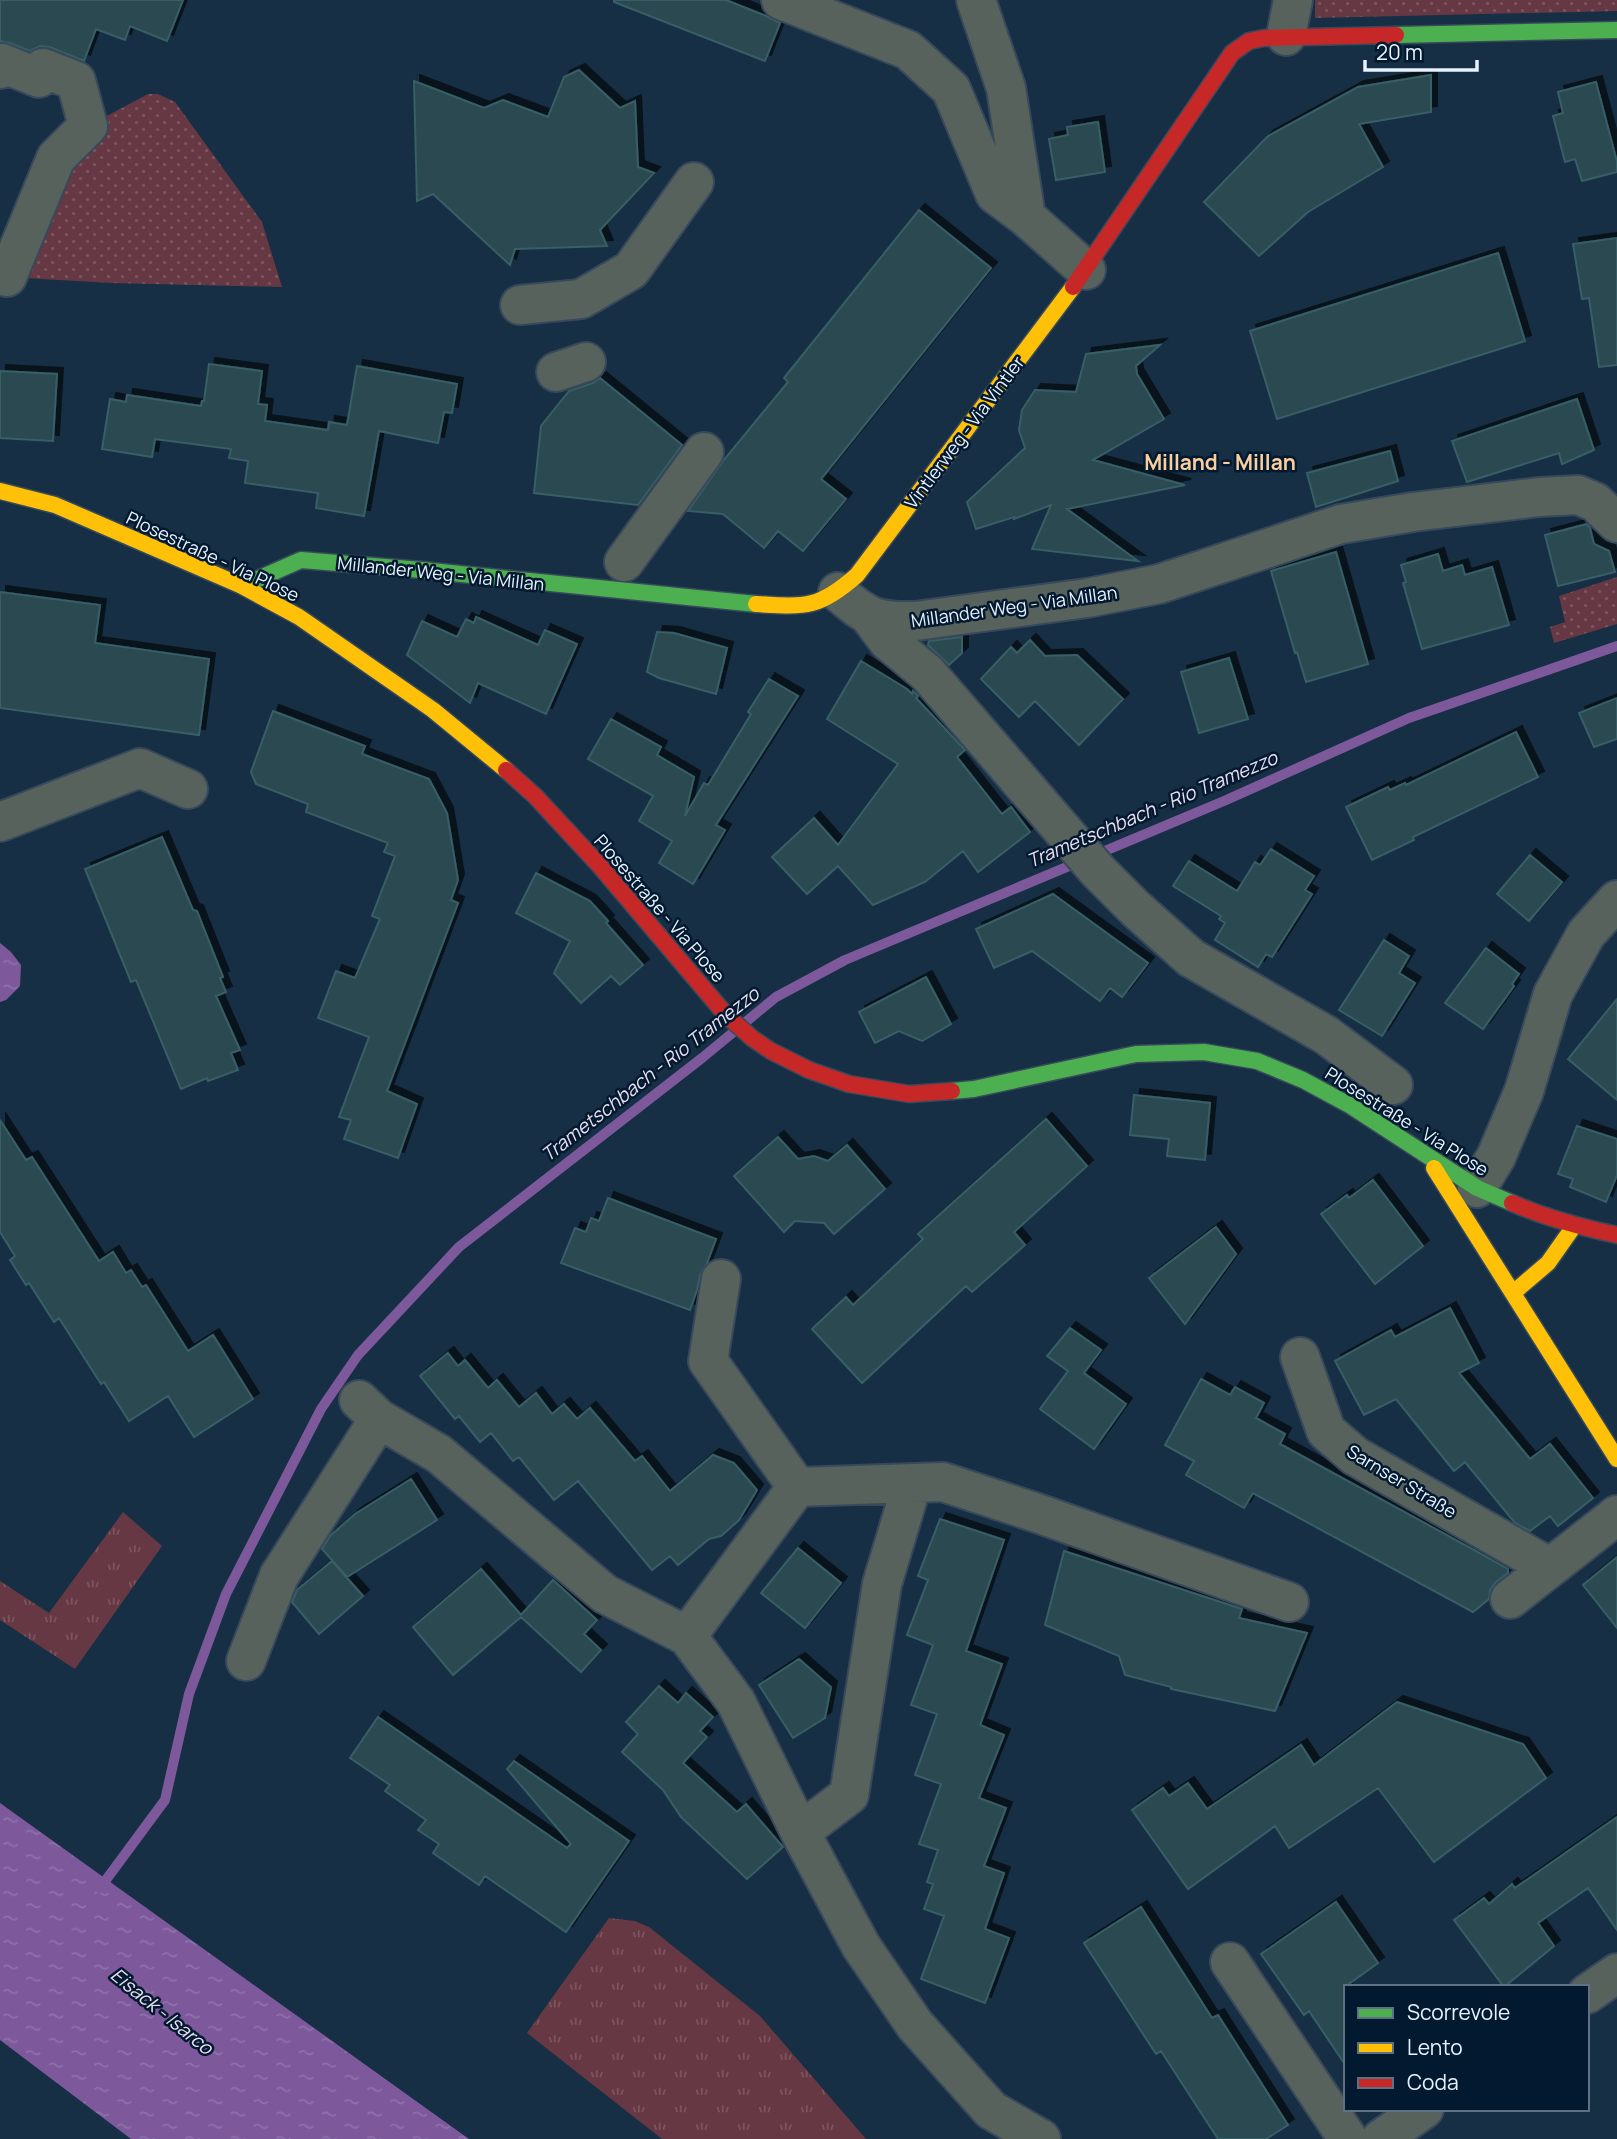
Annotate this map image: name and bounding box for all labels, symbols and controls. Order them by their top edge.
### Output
scale bar [1365,28,1477,72]
text: 20 m [1376,38,1423,66]
street label: Vintlerweg - Via Vintler [899,350,1030,513]
district label: Milland - Millan [1144,448,1296,476]
street label: Plosestraße - Via Plose [123,505,303,607]
street label: Millander Weg - Via Millan [336,550,546,596]
street label: Millander Weg - Via Millan [909,580,1119,632]
water label: Trametschbach - Rio Tramezzo [1023,744,1283,874]
street label: Plosestraße - Via Plose [589,829,731,987]
water label: Trametschbach - Rio Tramezzo [536,980,766,1167]
street label: Plosestraße - Via Plose [1321,1061,1493,1181]
street label: Sarnser Straße [1343,1439,1461,1523]
water label: Eisack - Isarco [105,1962,220,2061]
legend [1344,1985,1589,2111]
text: Scorrevole [1407,1998,1510,2026]
text: Lento [1407,2033,1463,2061]
text: Coda [1407,2068,1459,2096]

